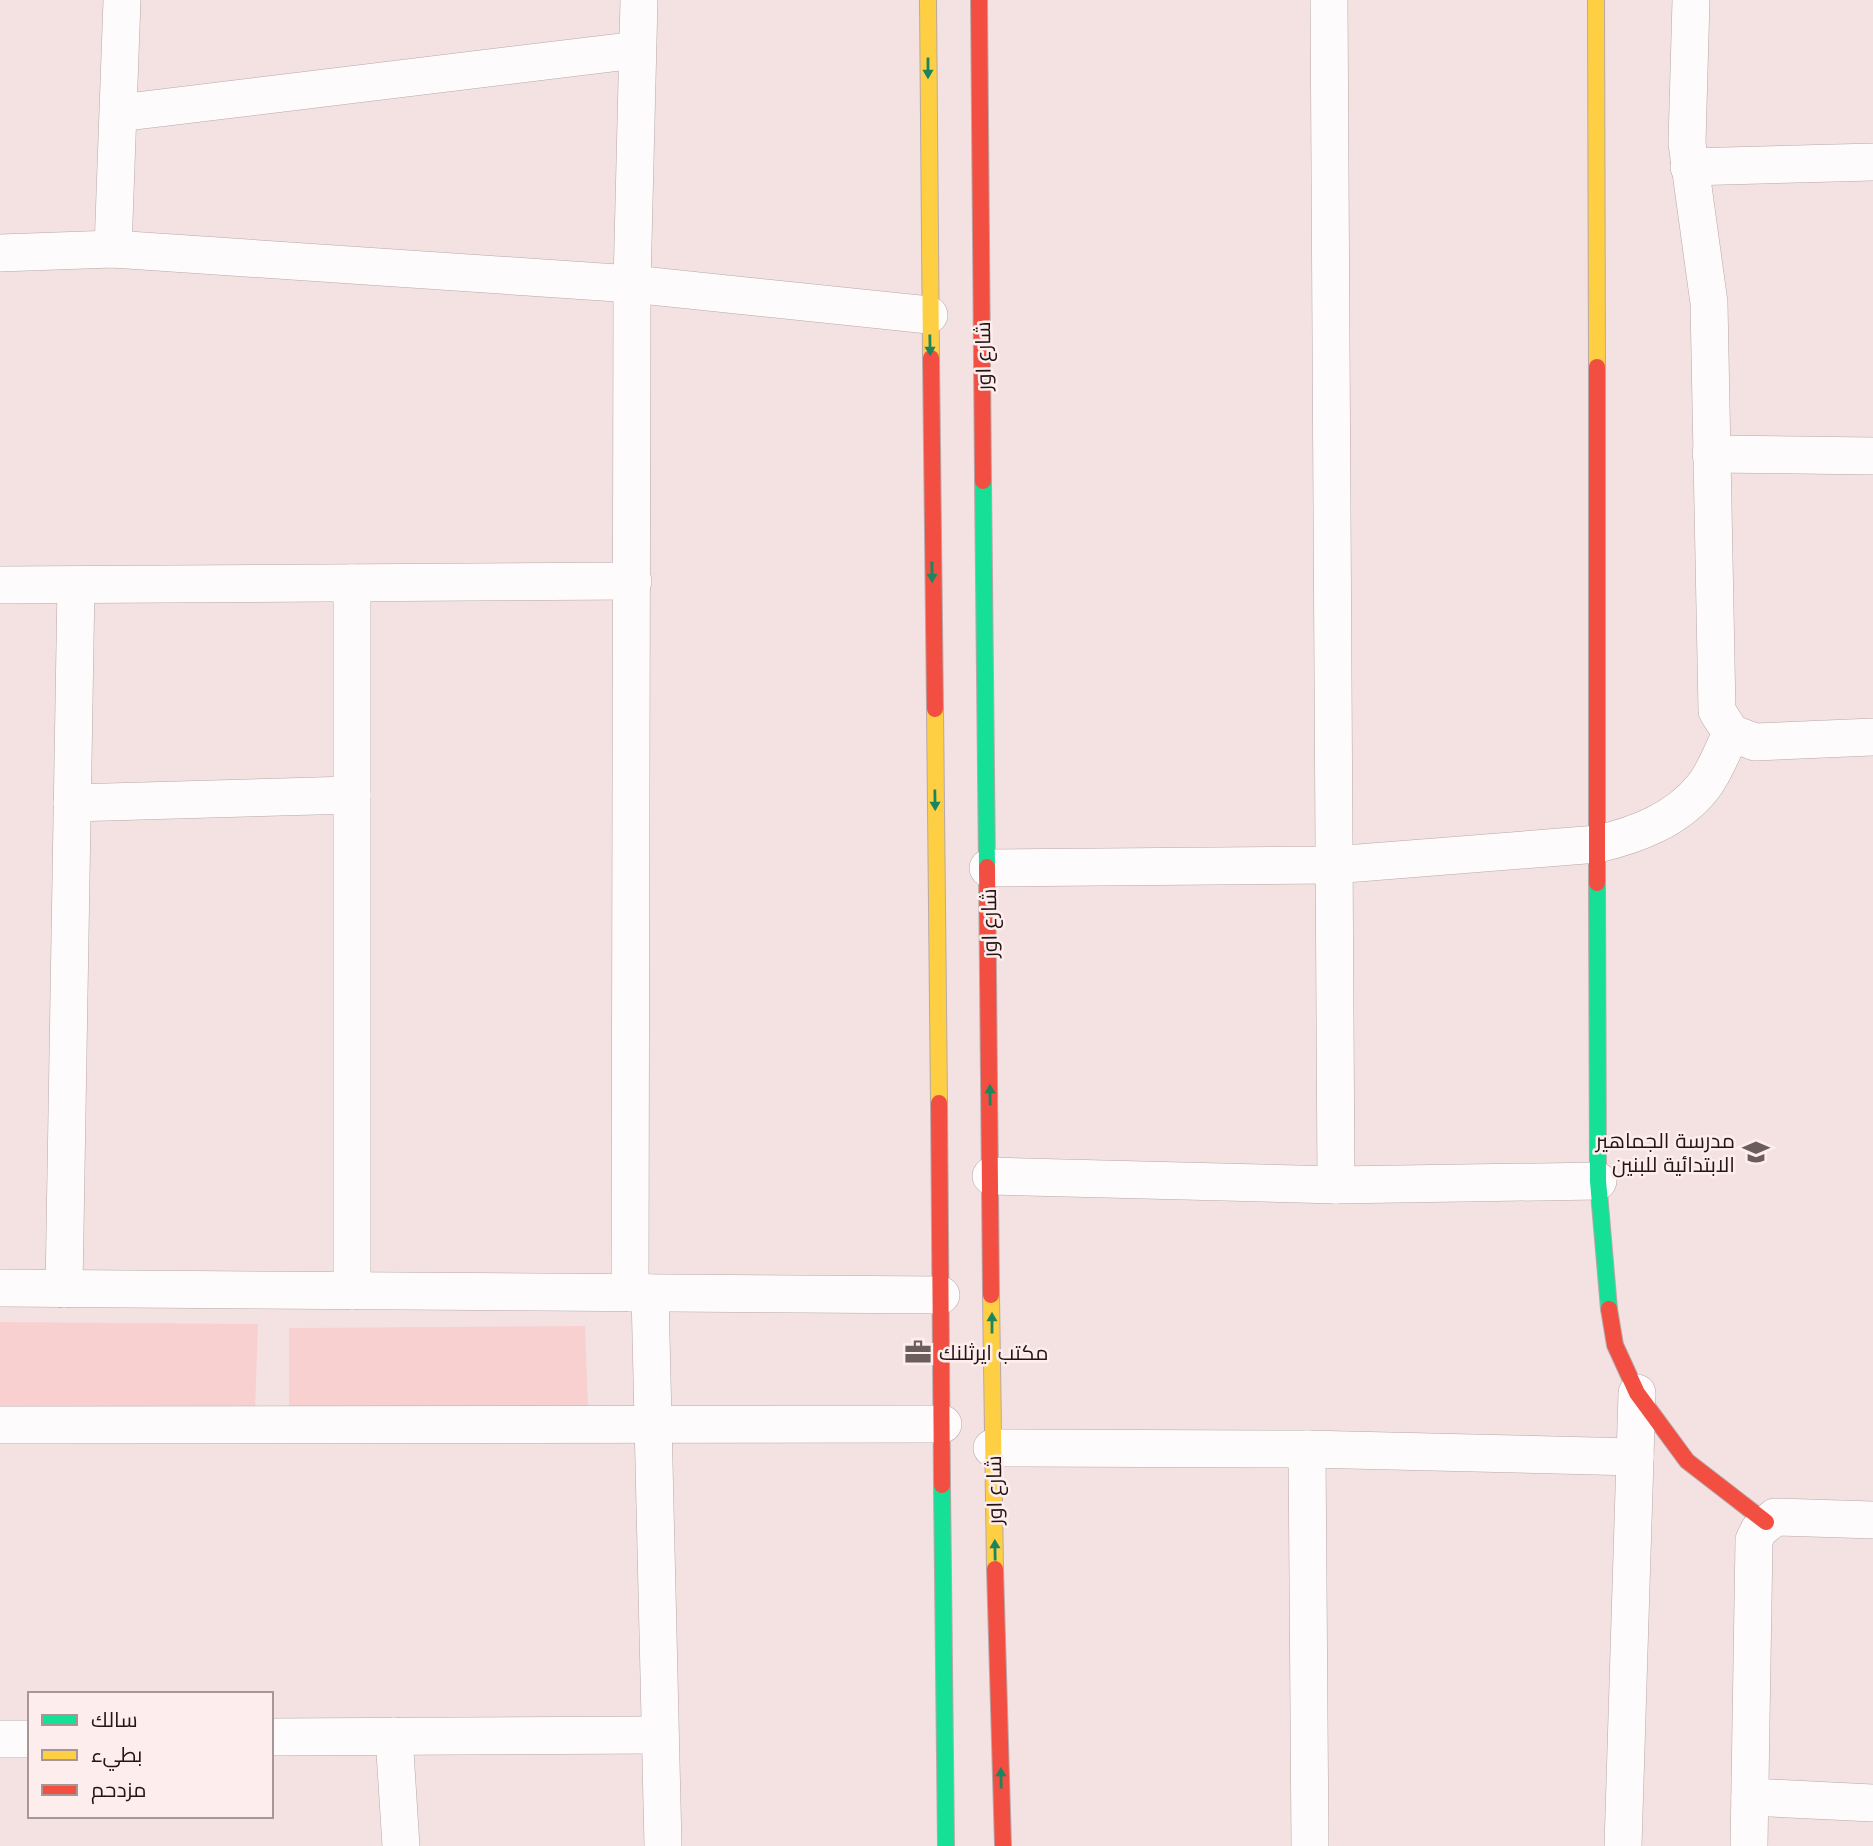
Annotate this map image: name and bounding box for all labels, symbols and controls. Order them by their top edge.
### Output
one-way arrow [922,57,934,79]
street label: شارع اور [970,321,998,392]
one-way arrow [924,334,935,356]
one-way arrow [927,561,938,583]
one-way arrow [929,789,941,811]
street label: شارع اور [976,888,1004,959]
one-way arrow [985,1084,996,1106]
place label: مدرسة الجماهير الابتدائية للبنين [1595,1128,1735,1178]
school or university icon: مدرسة الجماهير الابتدائية للبنين [1741,1137,1771,1167]
one-way arrow [986,1312,998,1334]
office icon: مكتب ايرثلنك [903,1337,933,1367]
place label: مكتب ايرثلنك [939,1340,1048,1365]
street label: شارع اور [981,1455,1009,1526]
one-way arrow [989,1539,1001,1561]
legend [28,1692,273,1818]
text: سالك [91,1707,138,1732]
text: بطيء [91,1742,142,1771]
one-way arrow [995,1767,1007,1789]
text: مزدحم [91,1777,146,1804]

